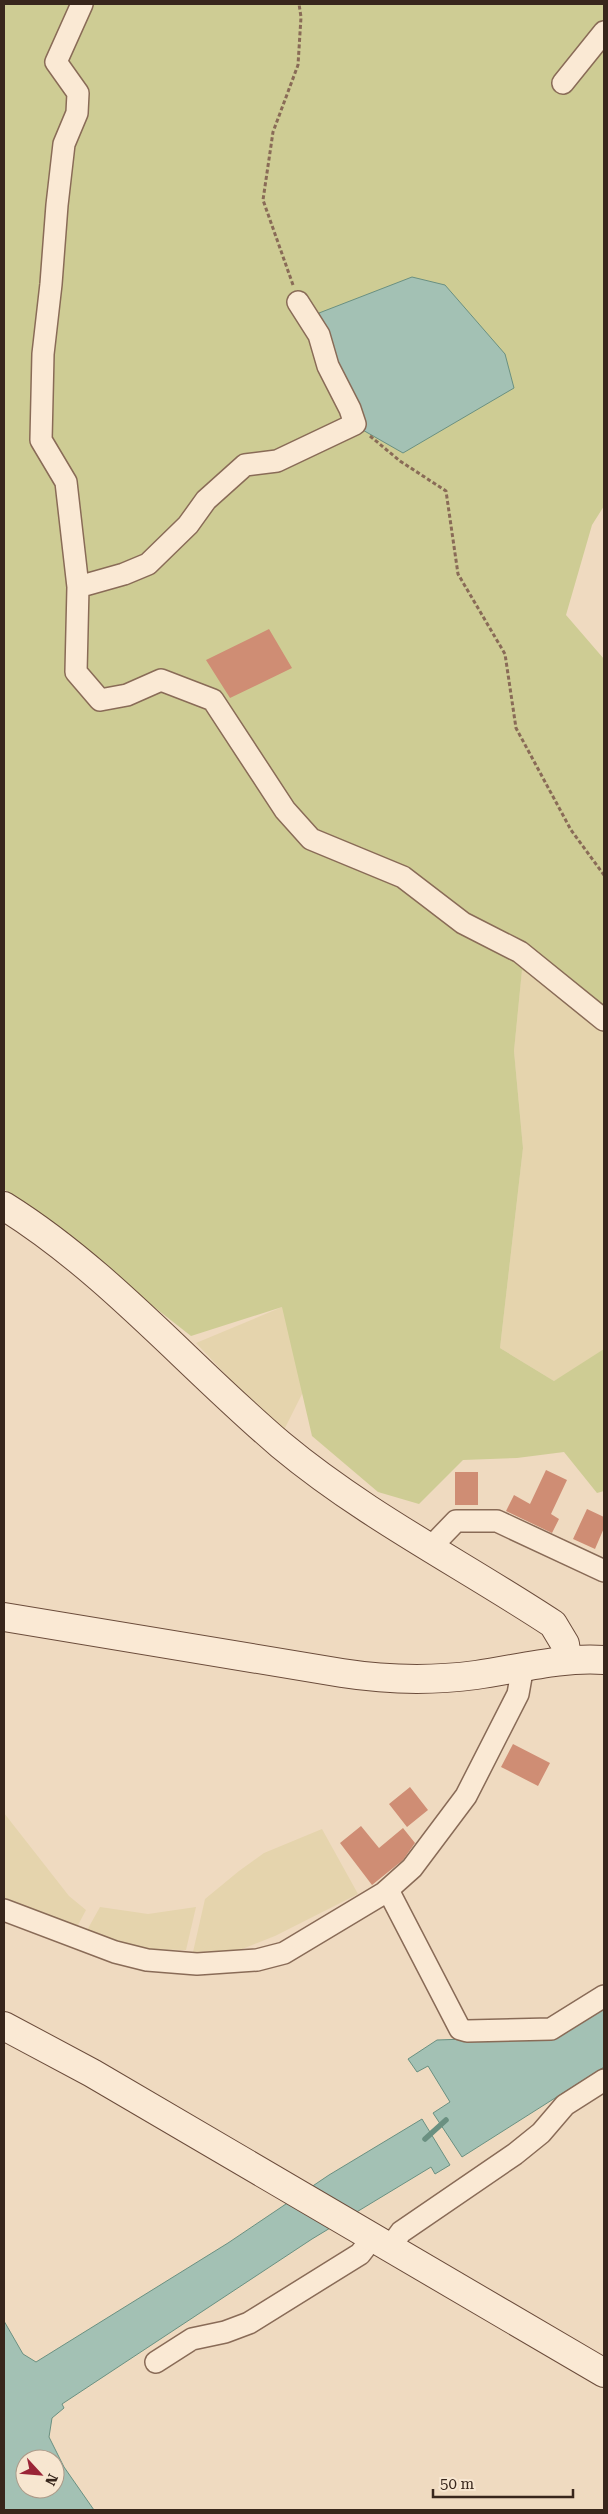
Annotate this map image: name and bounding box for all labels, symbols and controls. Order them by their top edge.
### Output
north arrow [15,2449,65,2499]
scale bar [433,2466,573,2498]
text: N [42,2471,61,2488]
text: 50 m [440,2475,475,2493]

